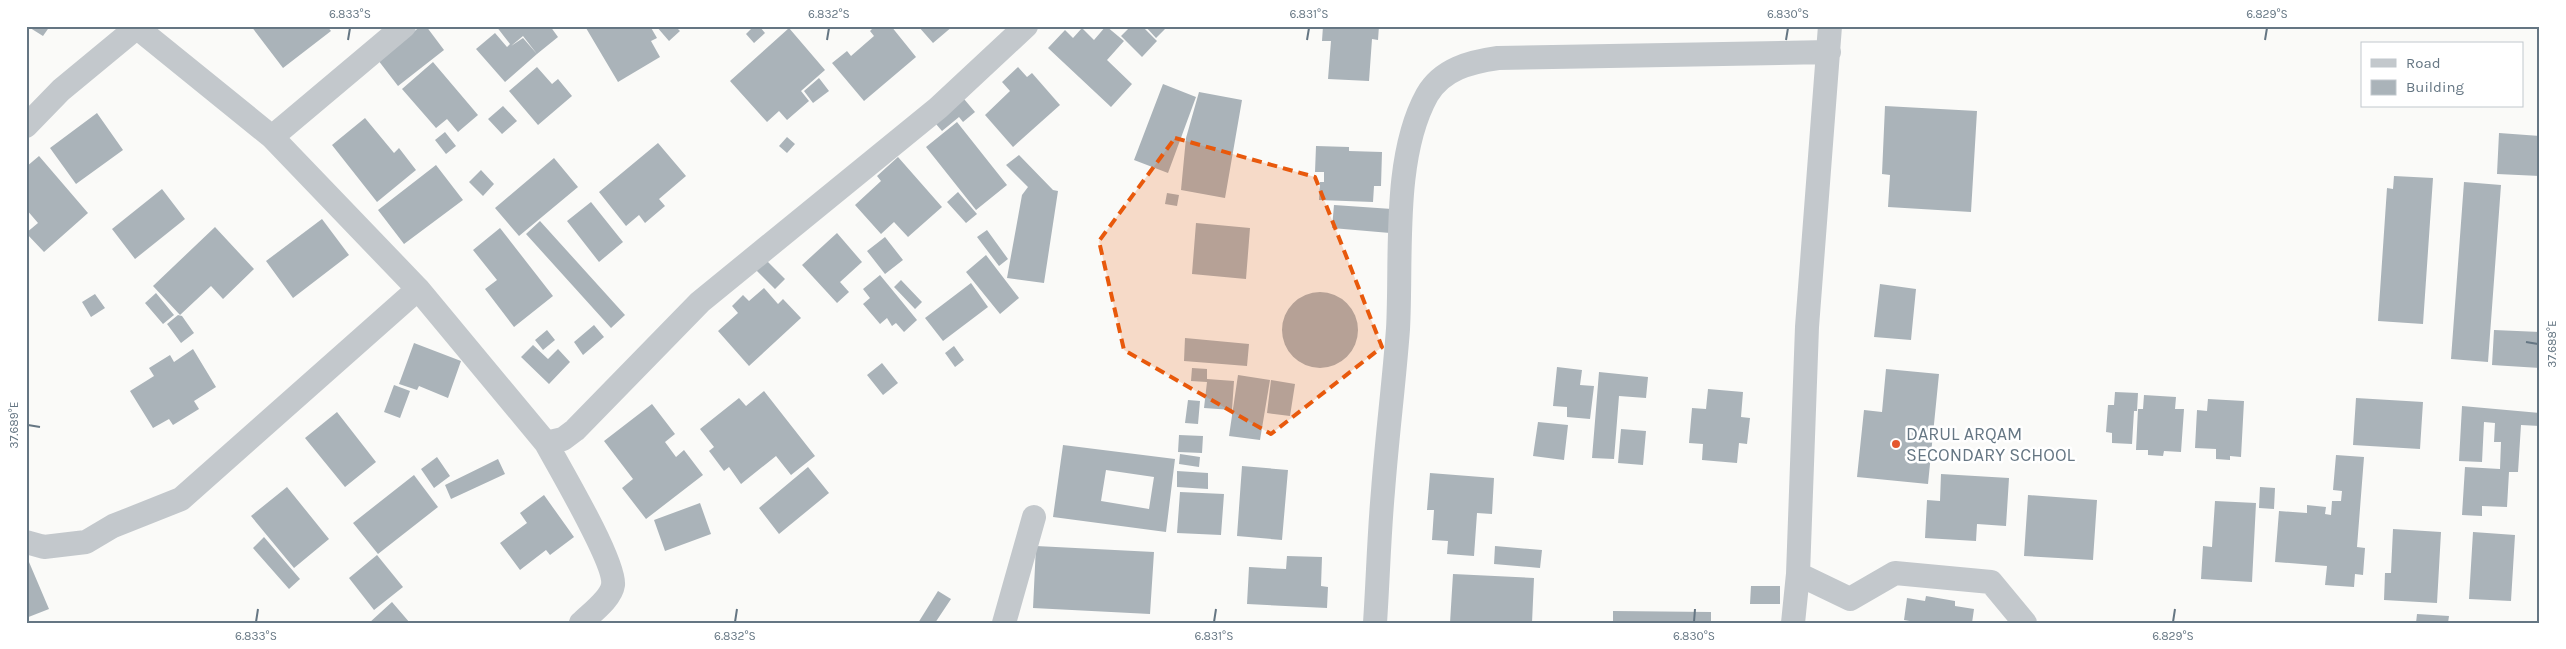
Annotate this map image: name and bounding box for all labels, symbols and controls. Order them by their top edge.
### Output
text: 6.833°S [329,7,371,21]
text: 6.832°S [808,7,850,21]
text: 6.831°S [1290,7,1328,21]
text: 6.830°S [1767,7,1809,21]
text: 6.829°S [2246,7,2288,21]
legend [2361,42,2524,108]
text: Road [2406,54,2441,72]
text: Building [2406,78,2464,96]
text: 37.688°E [2545,320,2559,368]
text: 37.689°E [7,402,21,448]
place label: DARUL ARQAM SECONDARY SCHOOL [1906,423,2076,466]
marker: DARUL ARQAM SECONDARY SCHOOL [1890,438,1902,450]
text: 6.833°S [235,629,277,643]
text: 6.832°S [714,629,756,643]
text: 6.831°S [1195,629,1233,643]
text: 6.830°S [1673,629,1715,643]
text: 6.829°S [2152,629,2194,643]

